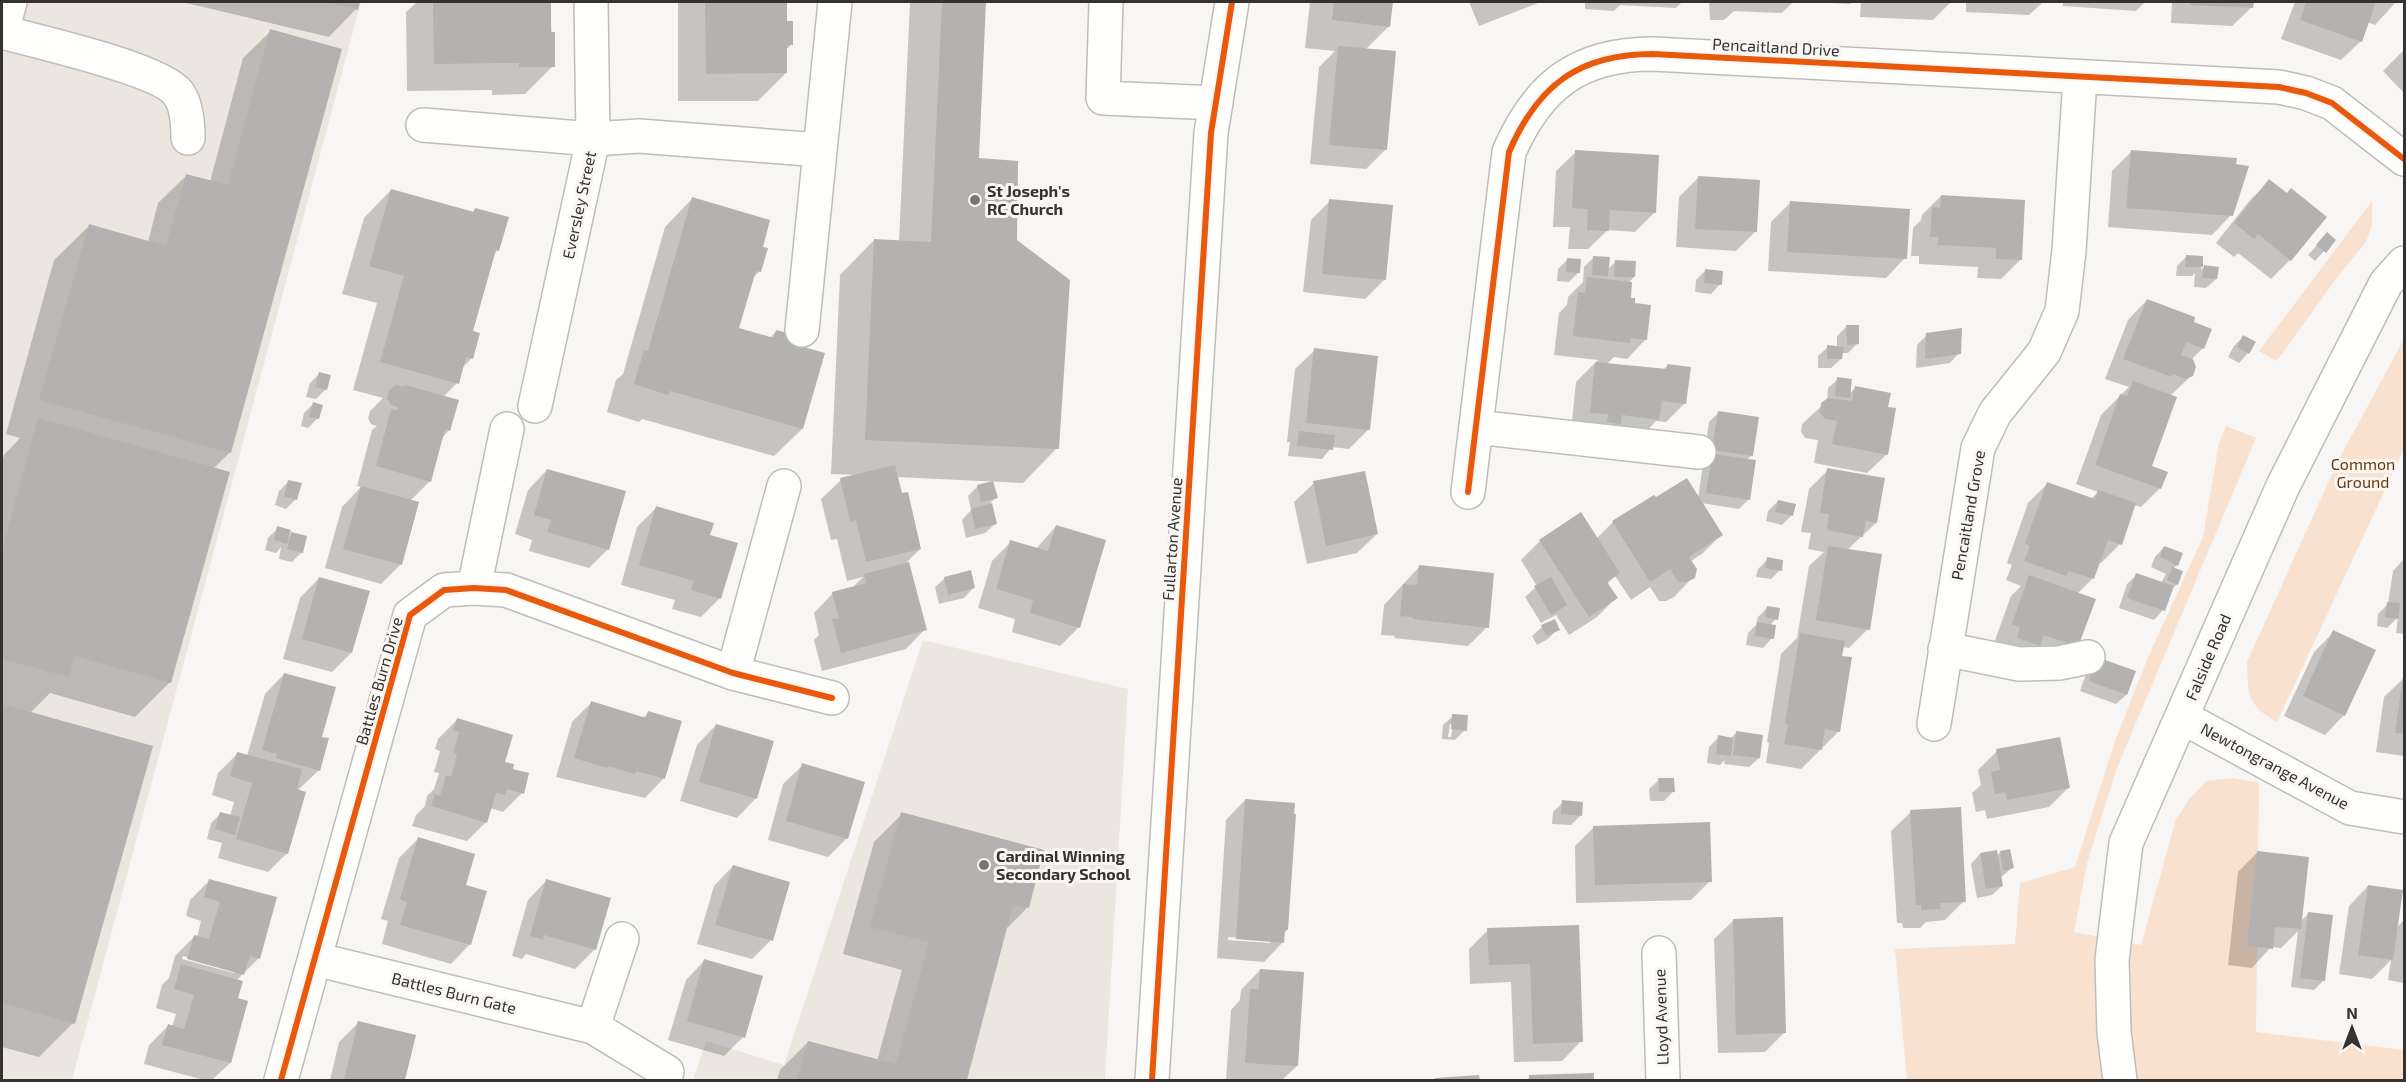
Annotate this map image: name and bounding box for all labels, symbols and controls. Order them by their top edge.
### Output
street label: Pencaitland Drive [1712,34,1840,59]
street label: Eversley Street [558,149,599,261]
place label: St Joseph's RC Church [987,181,1070,218]
marker: St Joseph's RC Church [968,193,982,207]
street label: Pencaitland Grove [1947,448,1988,581]
park label: Common Ground [2331,454,2395,491]
street label: Fullarton Avenue [1158,477,1185,601]
street label: Falside Road [2181,611,2234,703]
street label: Battles Burn Drive [351,615,406,747]
street label: Newtongrange Avenue [2198,718,2353,813]
place label: Cardinal Winning Secondary School [996,846,1131,884]
marker: Cardinal Winning Secondary School [977,858,991,872]
street label: Battles Burn Gate [390,968,518,1017]
street label: Lloyd Avenue [1649,969,1672,1065]
north arrow [2322,998,2382,1058]
text: N [2346,1003,2358,1022]

